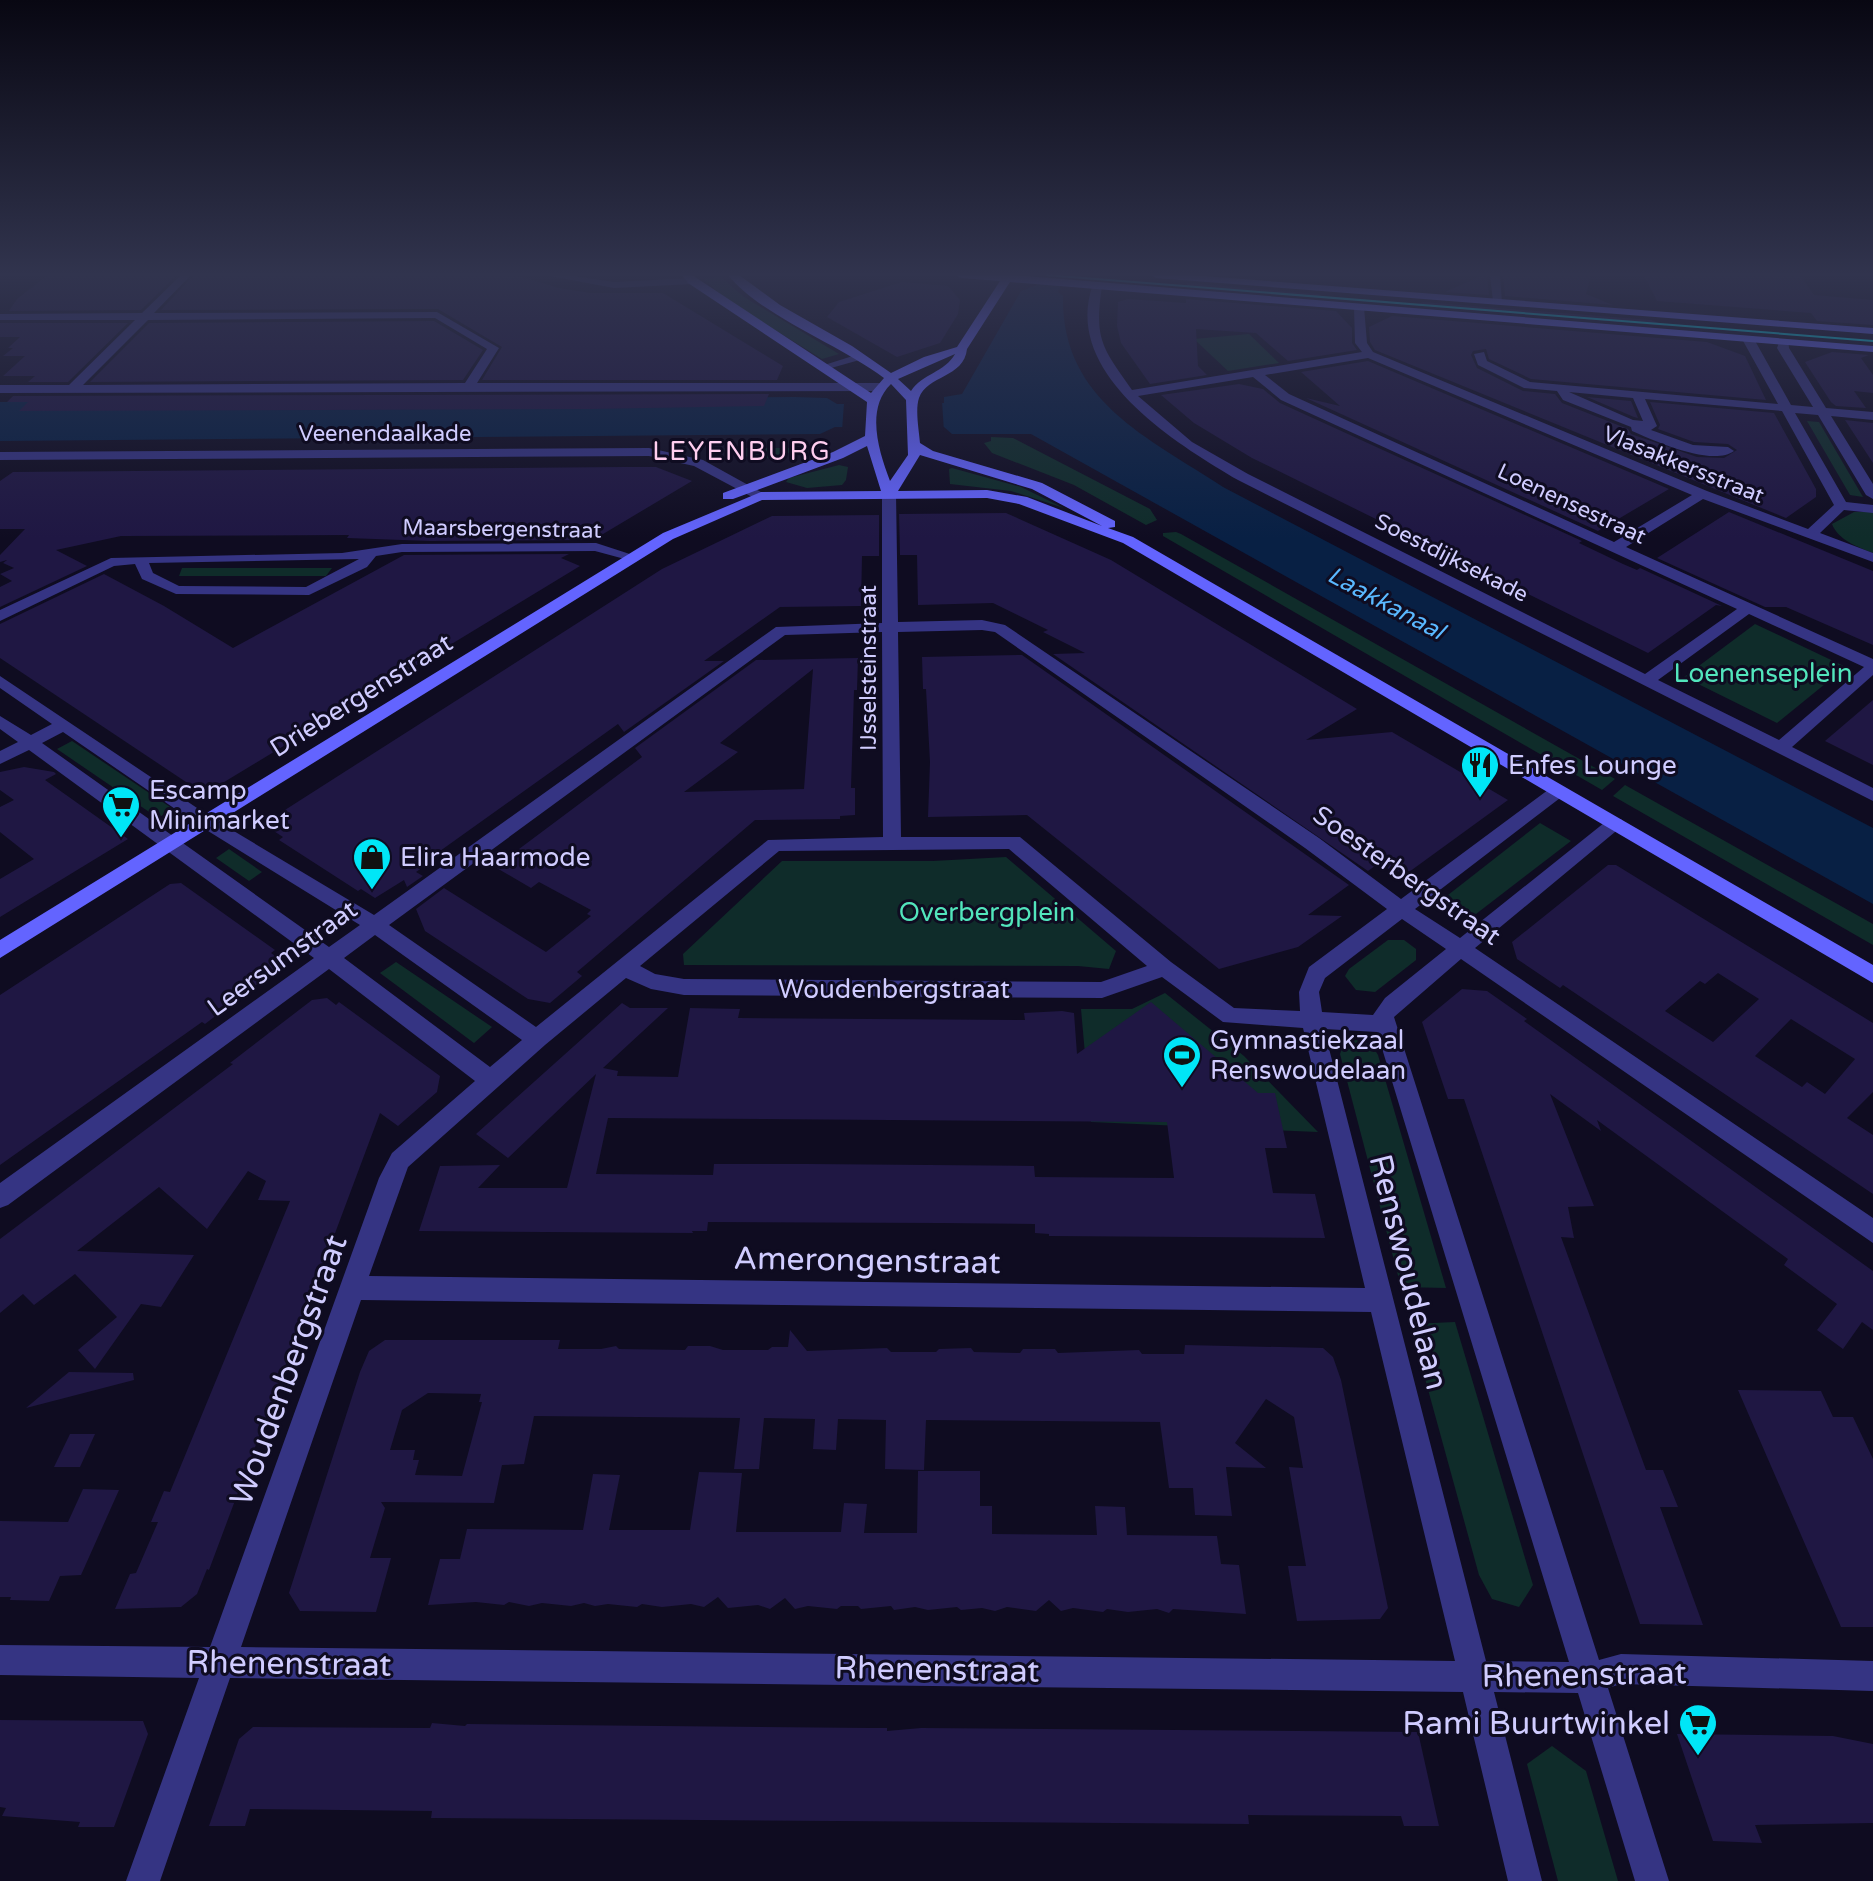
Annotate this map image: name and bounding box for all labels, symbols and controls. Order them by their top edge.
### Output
street label: Veenendaalkade [299,421,471,447]
street label: Vlasakkersstraat [1599,421,1768,509]
district label: LEYENBURG [652,436,832,467]
street label: Loenensestraat [1493,458,1650,550]
street label: Soestdijksekade [1371,508,1532,608]
street label: Maarsbergenstraat [402,514,602,544]
water label: Laakkanaal [1323,561,1452,648]
street label: IJsselsteinstraat [856,585,882,751]
street label: Driebergenstraat [264,627,458,764]
park label: Loenenseplein [1674,658,1852,689]
restaurant icon: Enfes Lounge [1459,744,1501,799]
place label: Enfes Lounge [1508,750,1677,781]
place label: Escamp Minimarket [149,775,290,836]
supermarket icon: Escamp Minimarket [100,784,142,839]
street label: Soesterbergstraat [1307,799,1506,952]
shop icon: Elira Haarmode [351,836,393,891]
place label: Elira Haarmode [400,842,590,873]
street label: Leersumstraat [201,894,363,1023]
park label: Overbergplein [899,897,1075,928]
street label: Woudenbergstraat [778,974,1010,1005]
place label: Gymnastiekzaal Renswoudelaan [1210,1025,1406,1086]
sports icon: Gymnastiekzaal Renswoudelaan [1161,1034,1203,1089]
street label: Renswoudelaan [1360,1151,1456,1394]
street label: Woudenbergstraat [222,1230,356,1511]
street label: Amerongenstraat [733,1240,1001,1282]
street label: Rhenenstraat [186,1643,392,1685]
street label: Rhenenstraat [834,1649,1040,1691]
street label: Rhenenstraat [1481,1654,1687,1696]
supermarket icon: Rami Buurtwinkel [1677,1702,1719,1757]
place label: Rami Buurtwinkel [1402,1705,1670,1743]

